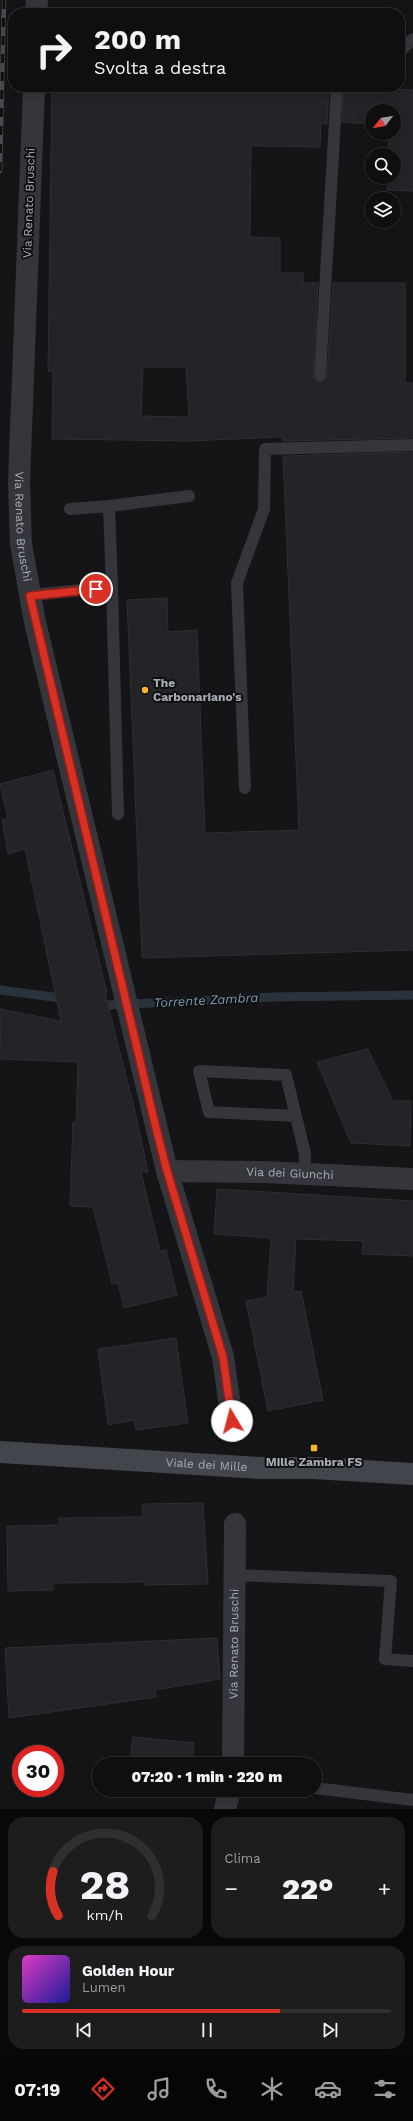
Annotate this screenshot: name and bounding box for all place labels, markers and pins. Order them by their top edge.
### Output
pin [79,572,113,606]
place label: The Carbonariano's [153,676,242,704]
marker: The Carbonariano's [140,685,150,695]
marker: Mille Zambra FS [309,1443,319,1453]
place label: Mille Zambra FS [266,1455,362,1469]

